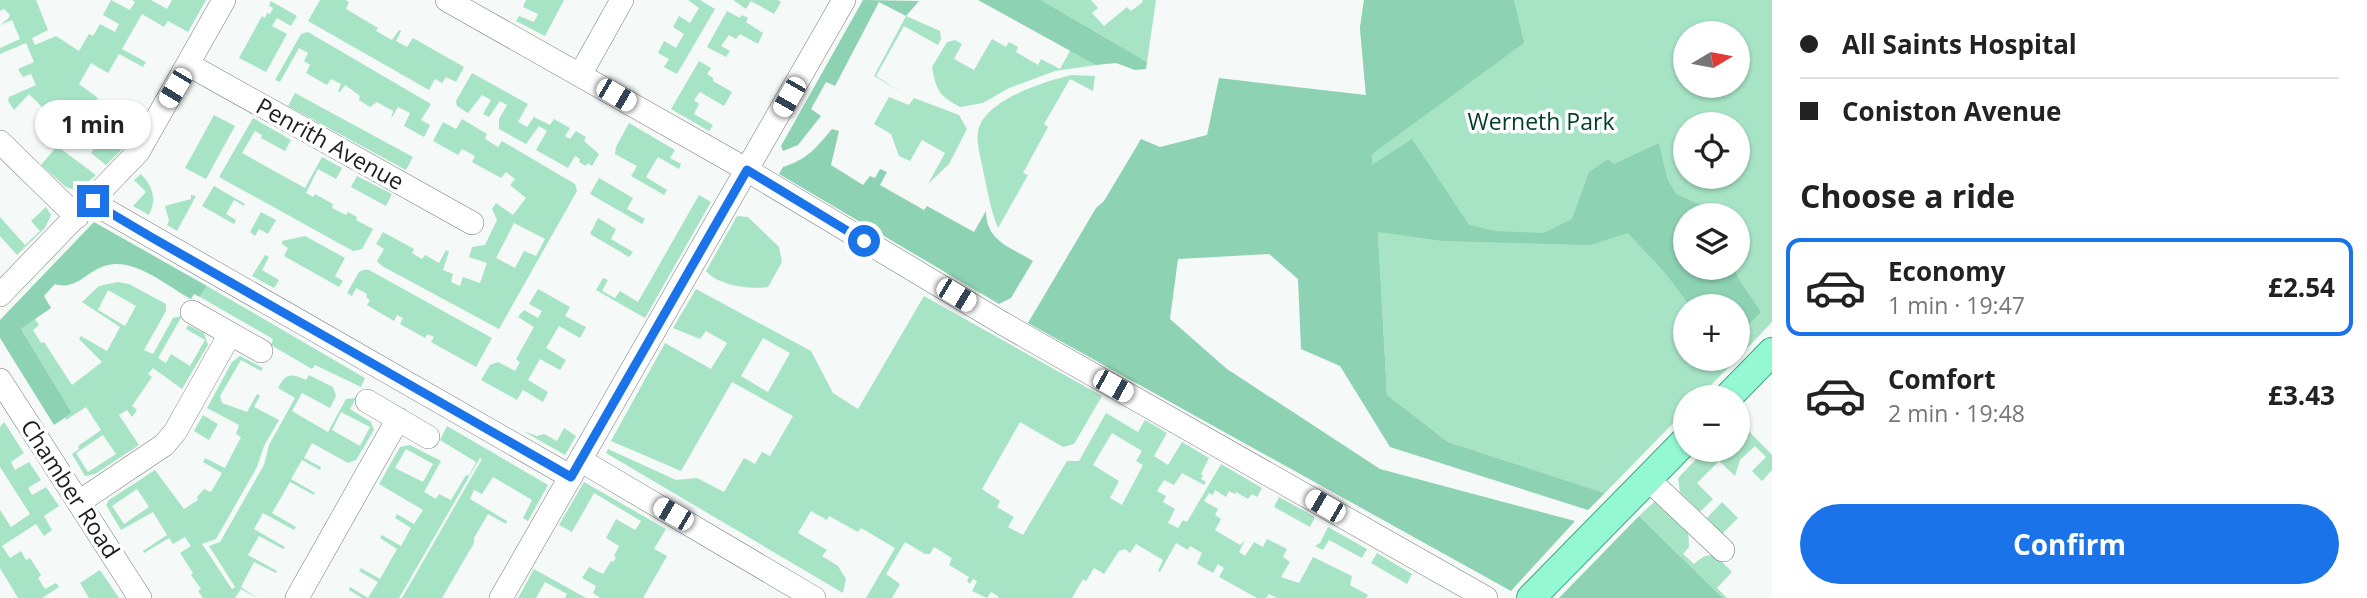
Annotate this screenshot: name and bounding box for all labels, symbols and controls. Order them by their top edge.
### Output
north arrow [1673,21,1750,98]
map controls [1673,21,1750,462]
text: All Saints Hospital [1842,26,2077,62]
car [156,65,195,111]
car [770,74,809,120]
car [593,75,640,115]
street label: Penrith Avenue [251,89,410,197]
text: Coniston Avenue [1842,93,2061,129]
callout: 1 min [35,100,151,148]
park label: Werneth Park [1468,105,1614,137]
text: 1 min [61,108,125,140]
button: locate [1673,112,1750,189]
text: Choose a ride [1800,174,2015,217]
route end [77,185,109,217]
button: layers [1673,203,1750,280]
route start [848,225,880,257]
text: Economy [1888,253,2006,289]
icon: car [1804,256,1867,319]
text: £2.54 [2268,269,2335,305]
car [933,275,980,315]
text: 1 min · 19:47 [1888,289,2025,321]
button: + [1673,294,1750,371]
text: Comfort [1888,361,1995,397]
icon: car [1804,364,1867,427]
car [1090,367,1137,405]
text: £3.43 [2268,377,2335,413]
button: − [1673,385,1750,462]
text: 2 min · 19:48 [1888,397,2025,429]
street label: Chamber Road [14,413,128,564]
car [1302,486,1349,526]
car [650,494,697,534]
button: Confirm [1800,504,2339,584]

